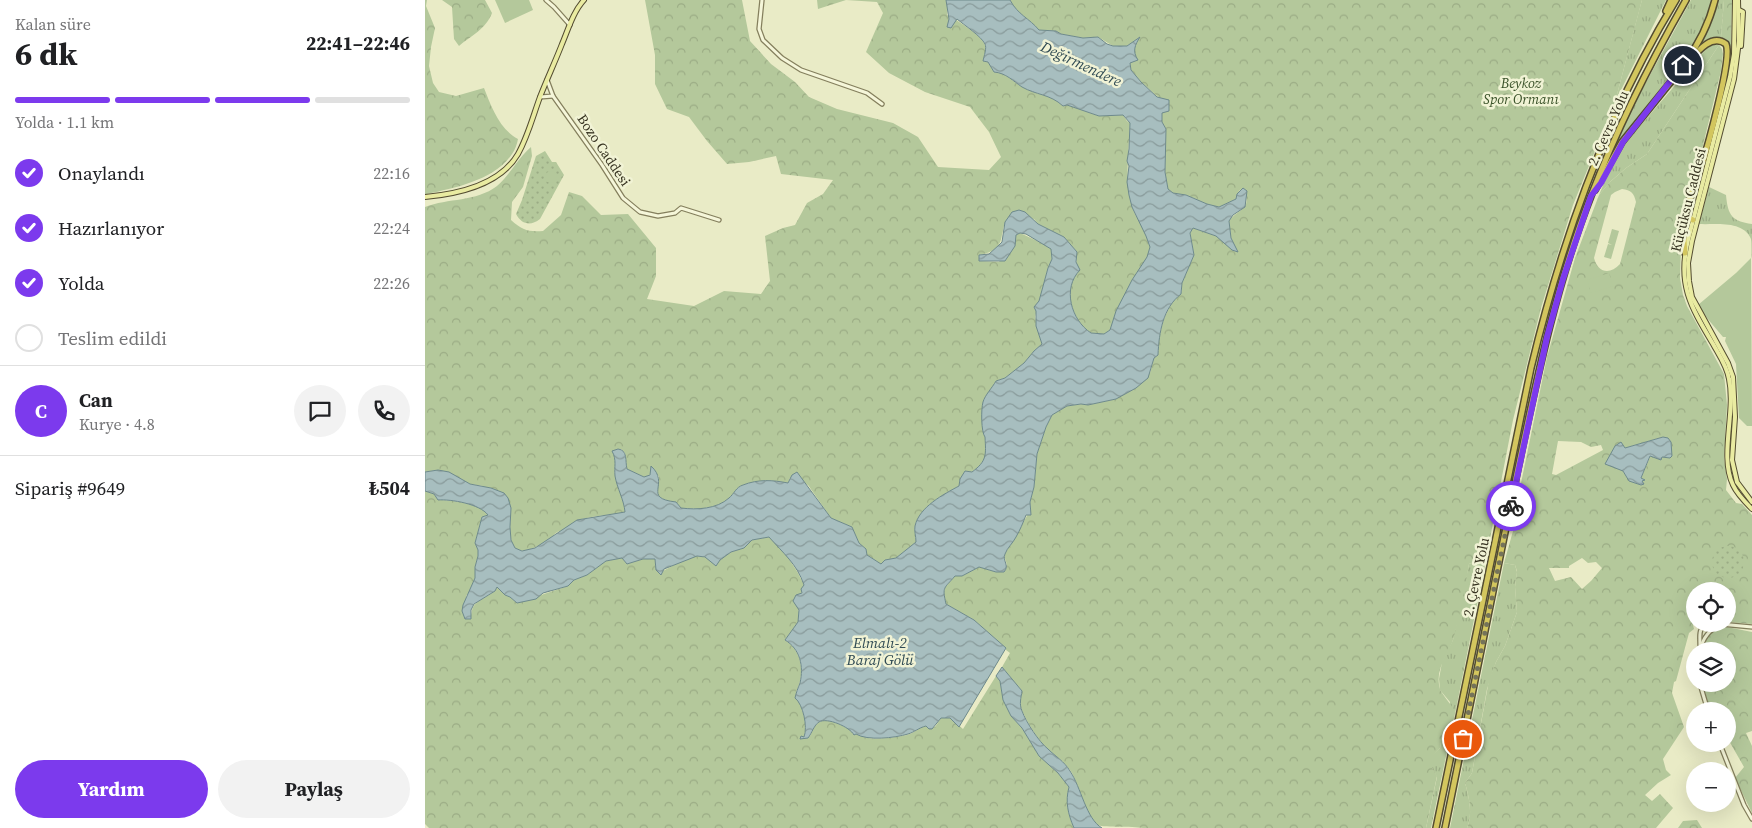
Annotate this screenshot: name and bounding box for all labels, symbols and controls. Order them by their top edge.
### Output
text: Kalan süre [15,13,91,35]
text: 22:41–22:46 [306,30,410,56]
text: 6 dk [15,32,77,76]
water label: Değirmendere [1036,35,1125,91]
pin [1662,44,1704,86]
icon: home [1669,51,1697,79]
park label: Beykoz Spor Ormanı [1483,73,1559,109]
street label: 2. Çevre Yolu [1582,87,1634,169]
street label: Bozo Caddesi [572,110,636,190]
text: Yolda · 1.1 km [15,111,114,133]
street label: Küçüksu Caddesi [1665,146,1711,254]
icon: check [15,159,43,187]
text: Onaylandı [58,160,145,186]
text: 22:16 [373,162,410,184]
icon: check [15,214,43,242]
text: Hazırlanıyor [58,215,164,241]
text: 22:24 [373,217,410,239]
icon: check [15,269,43,297]
text: Yolda [58,270,104,296]
text: 22:26 [373,272,410,294]
text: Teslim edildi [58,325,167,351]
button: chat [294,385,346,437]
button: phone [358,385,410,437]
text: Can [79,387,113,413]
text: C [35,398,47,424]
text: Kurye · 4.8 [79,413,155,435]
text: Sipariş #9649 [15,475,125,501]
text: ₺504 [369,475,410,501]
courier [1486,481,1536,531]
icon: bike [1497,492,1525,520]
street label: 2. Çevre Yolu [1458,536,1494,618]
map controls [1686,582,1736,812]
button: locate [1686,582,1736,632]
water label: Elmalı-2 Baraj Gölü [845,632,914,670]
button: layers [1686,642,1736,692]
button: + [1686,702,1736,752]
pin [1442,718,1484,760]
icon: bag [1449,725,1477,753]
button: Yardım [15,760,208,818]
button: Paylaş [218,760,410,818]
button: − [1686,762,1736,812]

